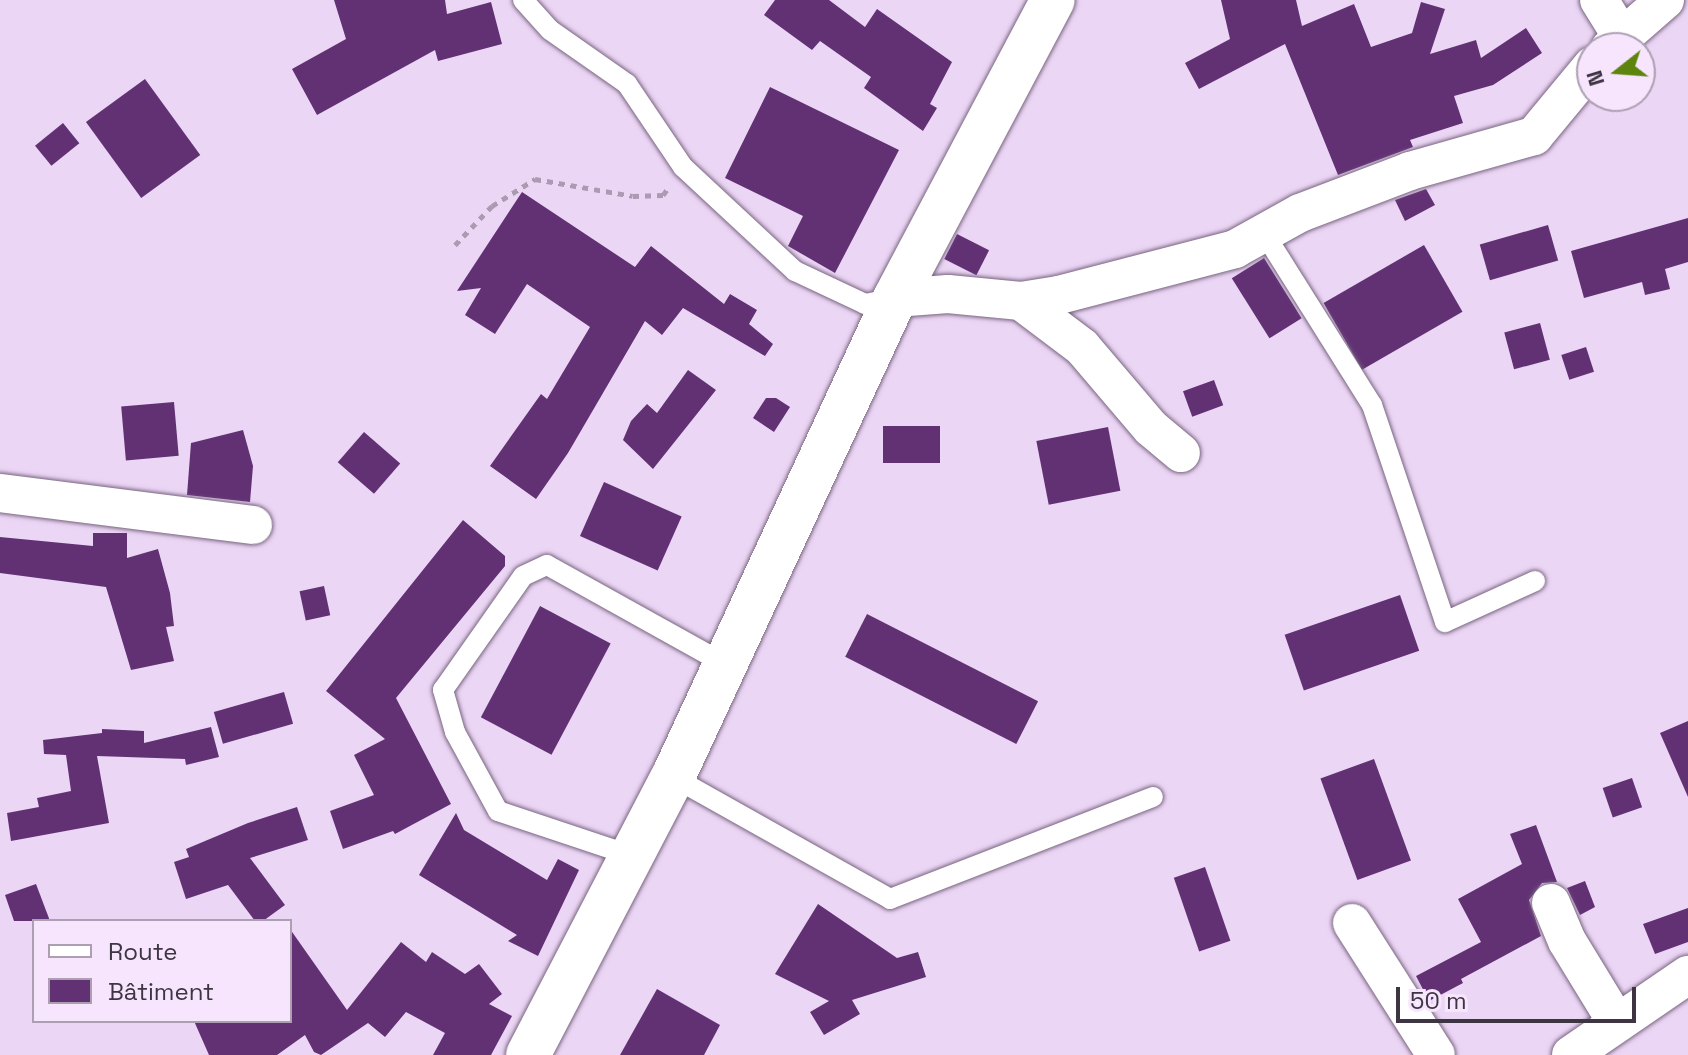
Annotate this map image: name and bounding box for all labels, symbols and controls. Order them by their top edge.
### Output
north arrow [1576,32,1656,112]
text: N [1579,67,1611,90]
legend [32,919,292,1023]
text: Route [108,936,177,967]
scale bar [1400,971,1640,1021]
text: Bâtiment [108,976,214,1007]
text: 50 m [1410,985,1467,1016]

